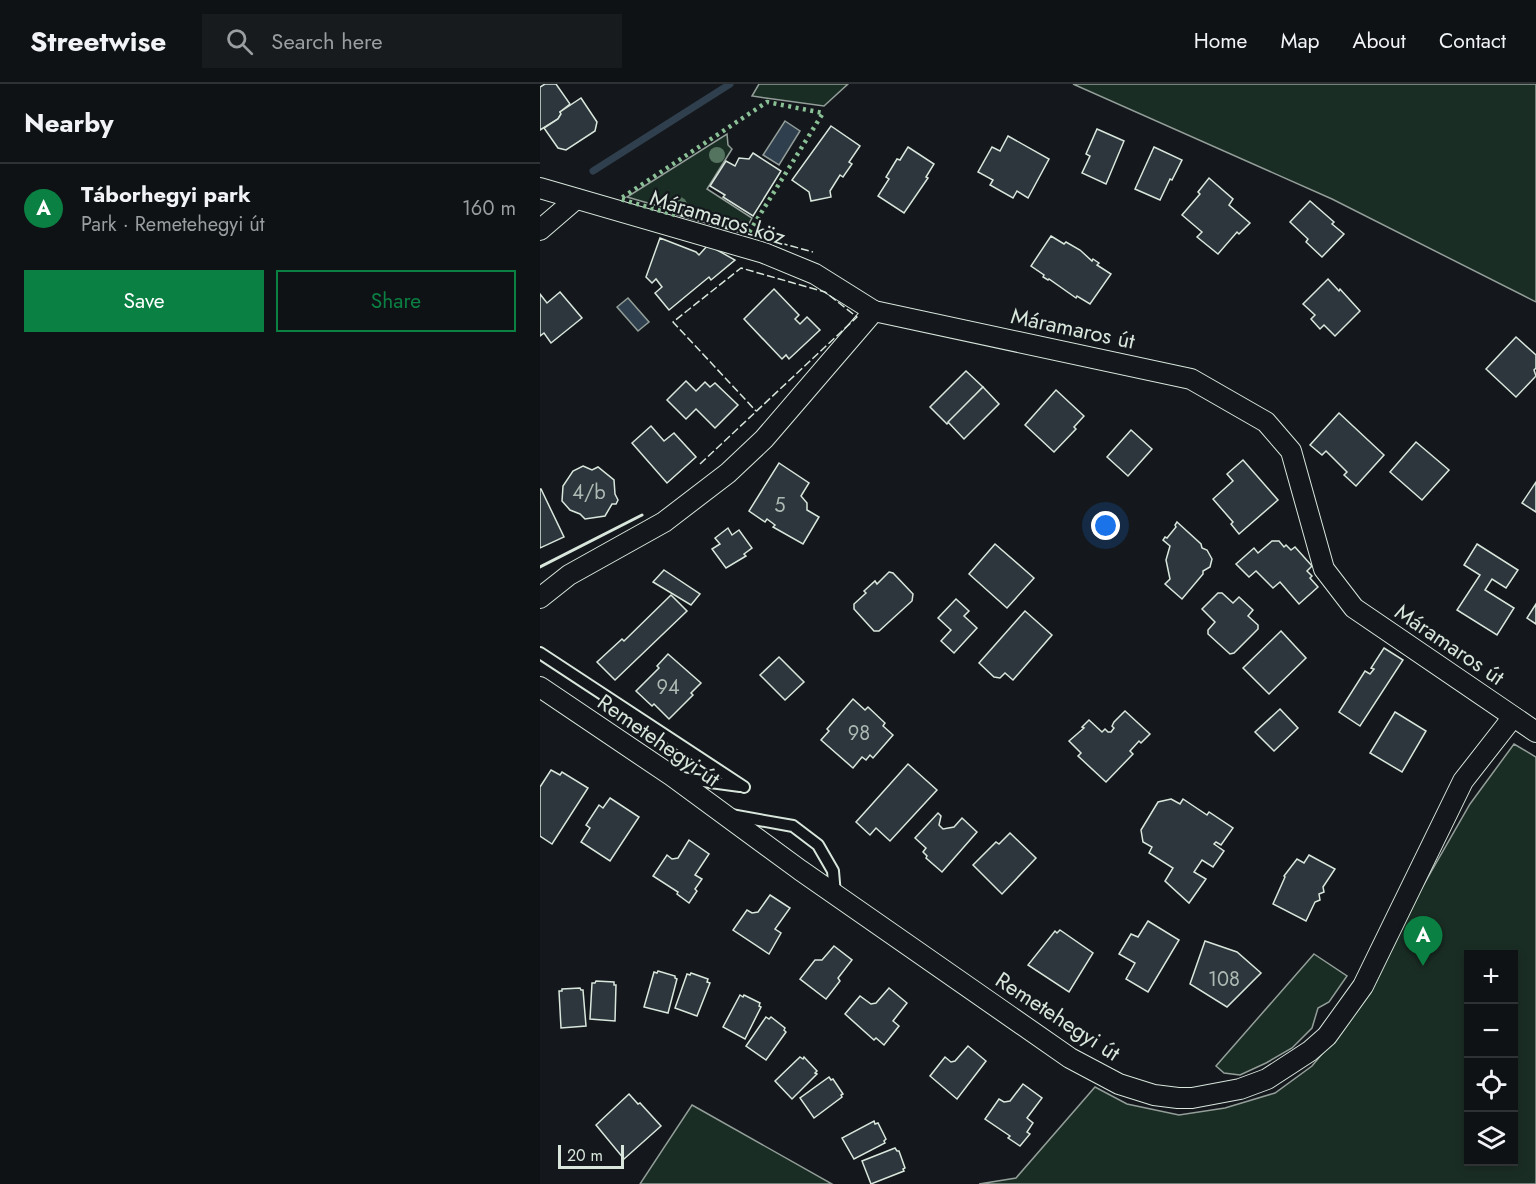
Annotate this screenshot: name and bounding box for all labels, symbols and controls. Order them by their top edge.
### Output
search box [202,14,622,68]
text: Streetwise [30,21,166,62]
icon: search [223,25,256,58]
text: Search here [271,25,383,57]
text: Home [1194,26,1247,56]
text: Map [1280,26,1320,56]
text: About [1353,26,1406,56]
text: Contact [1439,26,1506,56]
text: Nearby [24,104,113,142]
text: Táborhegyi park [81,178,251,210]
street label: Máramaros köz [646,181,790,253]
text: A [36,194,51,223]
text: 160 m [462,194,516,223]
text: Park · Remetehegyi út [81,210,265,239]
button: Save [24,270,264,332]
button: Share [276,270,516,332]
street label: Máramaros út [1008,299,1139,357]
house number: 4/b [572,478,606,507]
house number: 5 [774,491,786,520]
your location [1091,511,1120,540]
street label: Máramaros út [1389,596,1512,693]
house number: 94 [656,673,680,702]
street label: Remetehegyi út [591,686,727,795]
house number: 98 [848,719,870,748]
pin: A [1404,916,1442,966]
map controls [1464,950,1518,1166]
button: + [1464,950,1518,1004]
street label: Remetehegyi út [989,964,1127,1069]
house number: 108 [1208,965,1240,994]
button: − [1464,1004,1518,1058]
button: locate [1464,1058,1518,1112]
button: layers [1464,1112,1518,1166]
scale bar [558,1142,624,1170]
text: 20 m [567,1144,603,1167]

